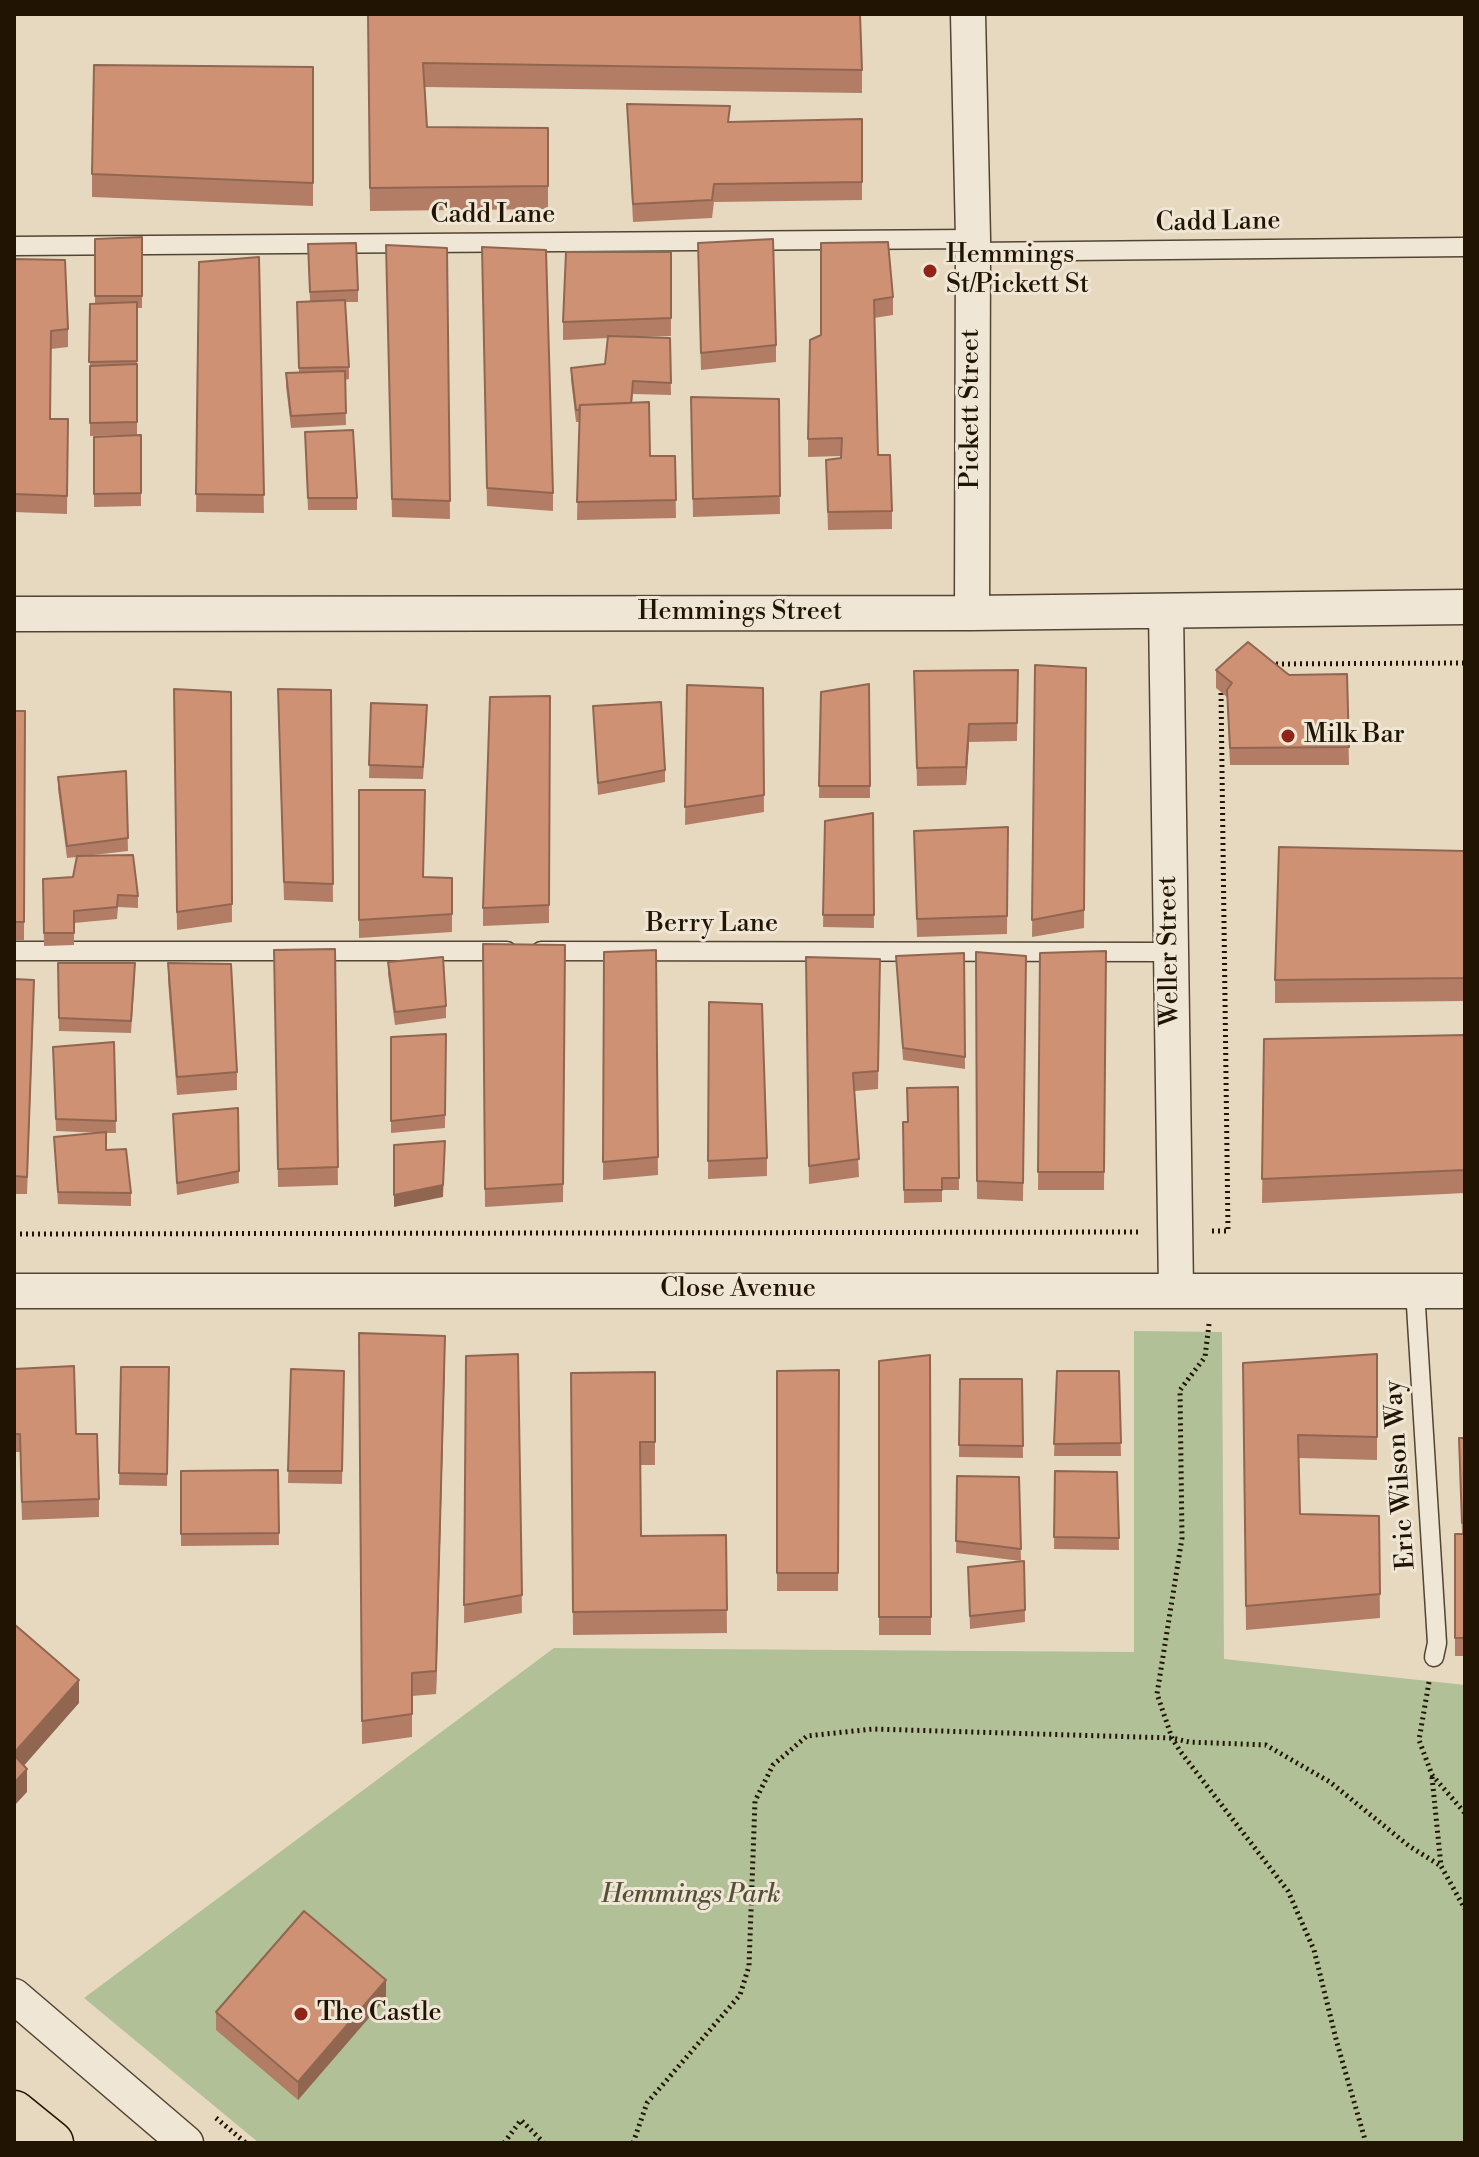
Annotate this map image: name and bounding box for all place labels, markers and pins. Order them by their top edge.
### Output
place label: Hemmings St/Pickett St [946,240,1089,302]
marker: Hemmings St/Pickett St [921,262,939,280]
place label: Milk Bar [1304,720,1405,752]
marker: Milk Bar [1279,727,1297,745]
place label: The Castle [317,1998,442,2030]
marker: The Castle [292,2005,310,2023]

